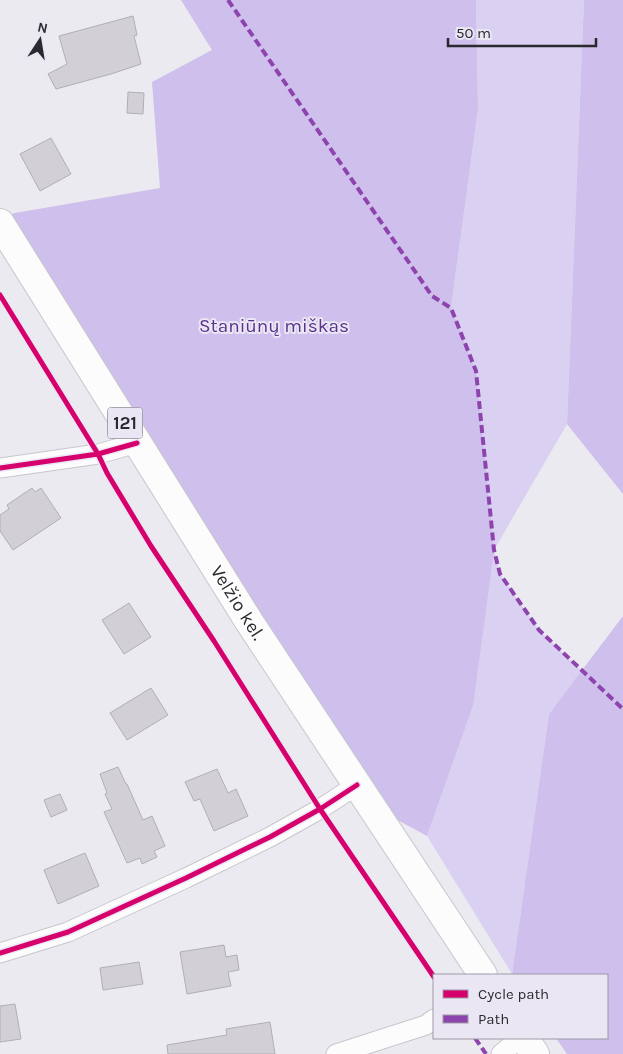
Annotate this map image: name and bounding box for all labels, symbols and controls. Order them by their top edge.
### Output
north arrow [15,15,65,65]
scale bar [448,15,596,47]
text: N [36,18,49,37]
text: 50 m [456,24,491,42]
park label: Staniūnų miškas [199,315,349,337]
road number: 121 [108,408,142,438]
street label: Velžio kel. [206,561,269,644]
legend [433,974,608,1039]
text: Cycle path [478,985,549,1003]
text: Path [478,1010,509,1028]

